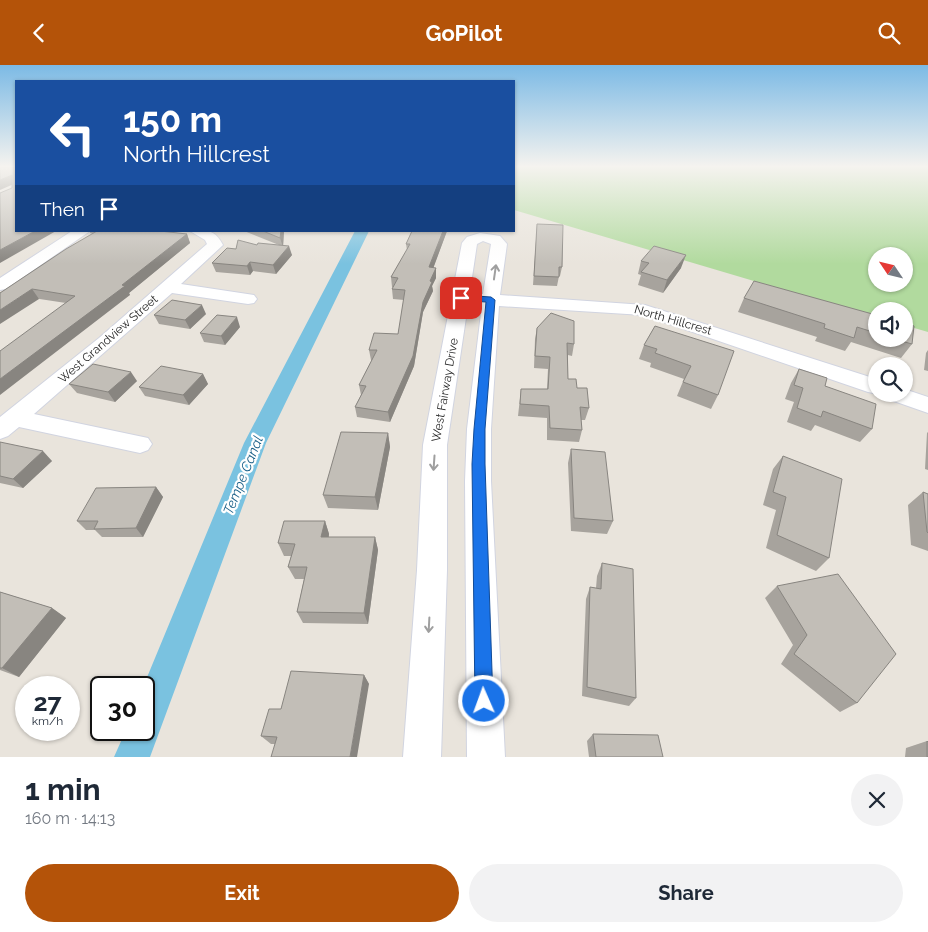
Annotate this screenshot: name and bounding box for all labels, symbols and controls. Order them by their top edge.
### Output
icon: back [25,19,53,47]
icon: search [875,19,903,47]
text: GoPilot [426,20,502,46]
text: 150 m [123,99,222,140]
icon: left [40,100,105,165]
text: North Hillcrest [123,141,270,167]
icon: arrive [95,195,123,223]
text: Then [40,198,85,220]
north arrow [868,247,912,293]
map controls [868,247,913,402]
one-way arrow [490,264,500,280]
pin [440,277,482,319]
icon: arrive [447,284,475,312]
street label: West Grandview Street [55,292,161,386]
street label: North Hillcrest [633,302,713,338]
button: sound [868,302,913,347]
street label: West Fairway Drive [429,337,461,443]
button: search [868,357,913,402]
water label: Tempe Canal [220,433,266,517]
one-way arrow [429,454,438,470]
one-way arrow [424,617,433,633]
position arrow [457,674,509,726]
speed limit sign: 30 [90,676,155,741]
text: 27 [33,687,62,717]
text: km/h [32,714,63,728]
text: 1 min [25,772,101,807]
button: close [851,774,903,826]
text: 160 m · 14:13 [25,809,115,828]
button: Exit [25,864,459,922]
button: Share [469,864,903,922]

